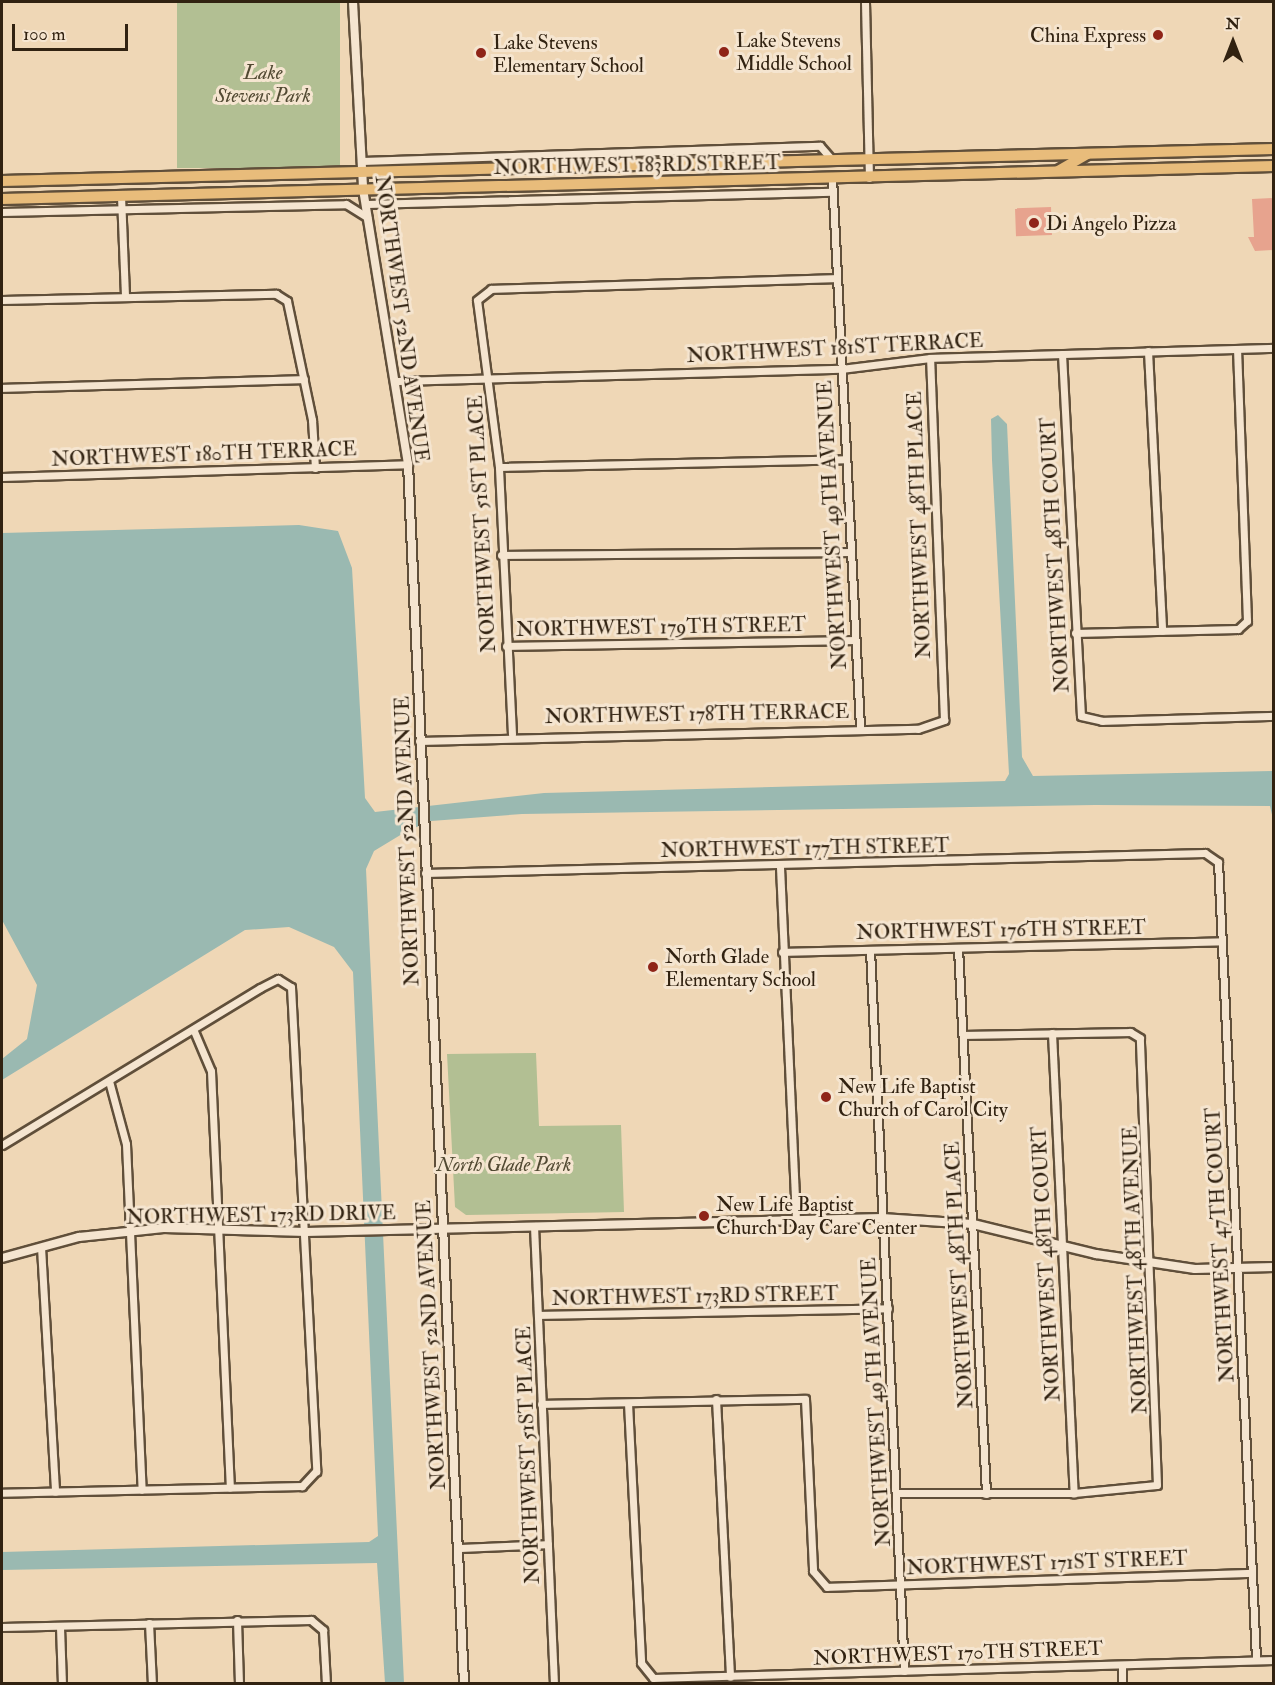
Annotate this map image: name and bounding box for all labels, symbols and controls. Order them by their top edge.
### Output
scale bar [15,12,130,50]
north arrow [1203,12,1263,72]
text: N [1226,14,1240,34]
text: 100 m [23,23,66,46]
place label: China Express [1030,23,1146,47]
place label: Lake Stevens Middle School [736,28,852,75]
marker: China Express [1151,28,1165,42]
place label: Lake Stevens Elementary School [493,30,644,77]
marker: Lake Stevens Middle School [717,45,731,59]
marker: Lake Stevens Elementary School [474,46,488,60]
park label: Lake Stevens Park [215,60,311,107]
street label: NORTHWEST 183RD STREET [493,150,781,180]
street label: NORTHWEST 52ND AVENUE [370,174,434,464]
place label: Di Angelo Pizza [1046,211,1176,235]
marker: Di Angelo Pizza [1027,216,1041,230]
street label: NORTHWEST 181ST TERRACE [686,328,984,368]
street label: NORTHWEST 49TH AVENUE [812,380,852,670]
street label: NORTHWEST 48TH PLACE [902,391,936,659]
street label: NORTHWEST 51ST PLACE [463,395,501,653]
street label: NORTHWEST 48TH COURT [1036,417,1074,693]
street label: NORTHWEST 180TH TERRACE [51,437,357,471]
street label: NORTHWEST 179TH STREET [516,612,806,642]
street label: NORTHWEST 52ND AVENUE [390,696,424,986]
street label: NORTHWEST 178TH TERRACE [545,699,849,729]
street label: NORTHWEST 177TH STREET [660,833,950,863]
street label: NORTHWEST 176TH STREET [856,915,1146,945]
place label: North Glade Elementary School [665,944,816,991]
marker: North Glade Elementary School [646,960,660,974]
place label: New Life Baptist Church of Carol City [838,1074,1008,1121]
marker: New Life Baptist Church of Carol City [819,1090,833,1104]
street label: NORTHWEST 47TH COURT [1201,1107,1239,1383]
street label: NORTHWEST 48TH AVENUE [1118,1125,1152,1415]
street label: NORTHWEST 48TH COURT [1027,1126,1065,1402]
street label: NORTHWEST 48TH PLACE [940,1141,978,1409]
park label: North Glade Park [437,1152,571,1176]
place label: New Life Baptist Church Day Care Center [716,1192,917,1239]
street label: NORTHWEST 52ND AVENUE [411,1200,451,1490]
street label: NORTHWEST 173RD DRIVE [126,1201,396,1229]
marker: New Life Baptist Church Day Care Center [697,1209,711,1223]
street label: NORTHWEST 49TH AVENUE [856,1257,896,1547]
street label: NORTHWEST 173RD STREET [552,1282,838,1310]
street label: NORTHWEST 51ST PLACE [512,1326,544,1584]
street label: NORTHWEST 171ST STREET [906,1546,1188,1580]
street label: NORTHWEST 170TH STREET [813,1636,1103,1670]

